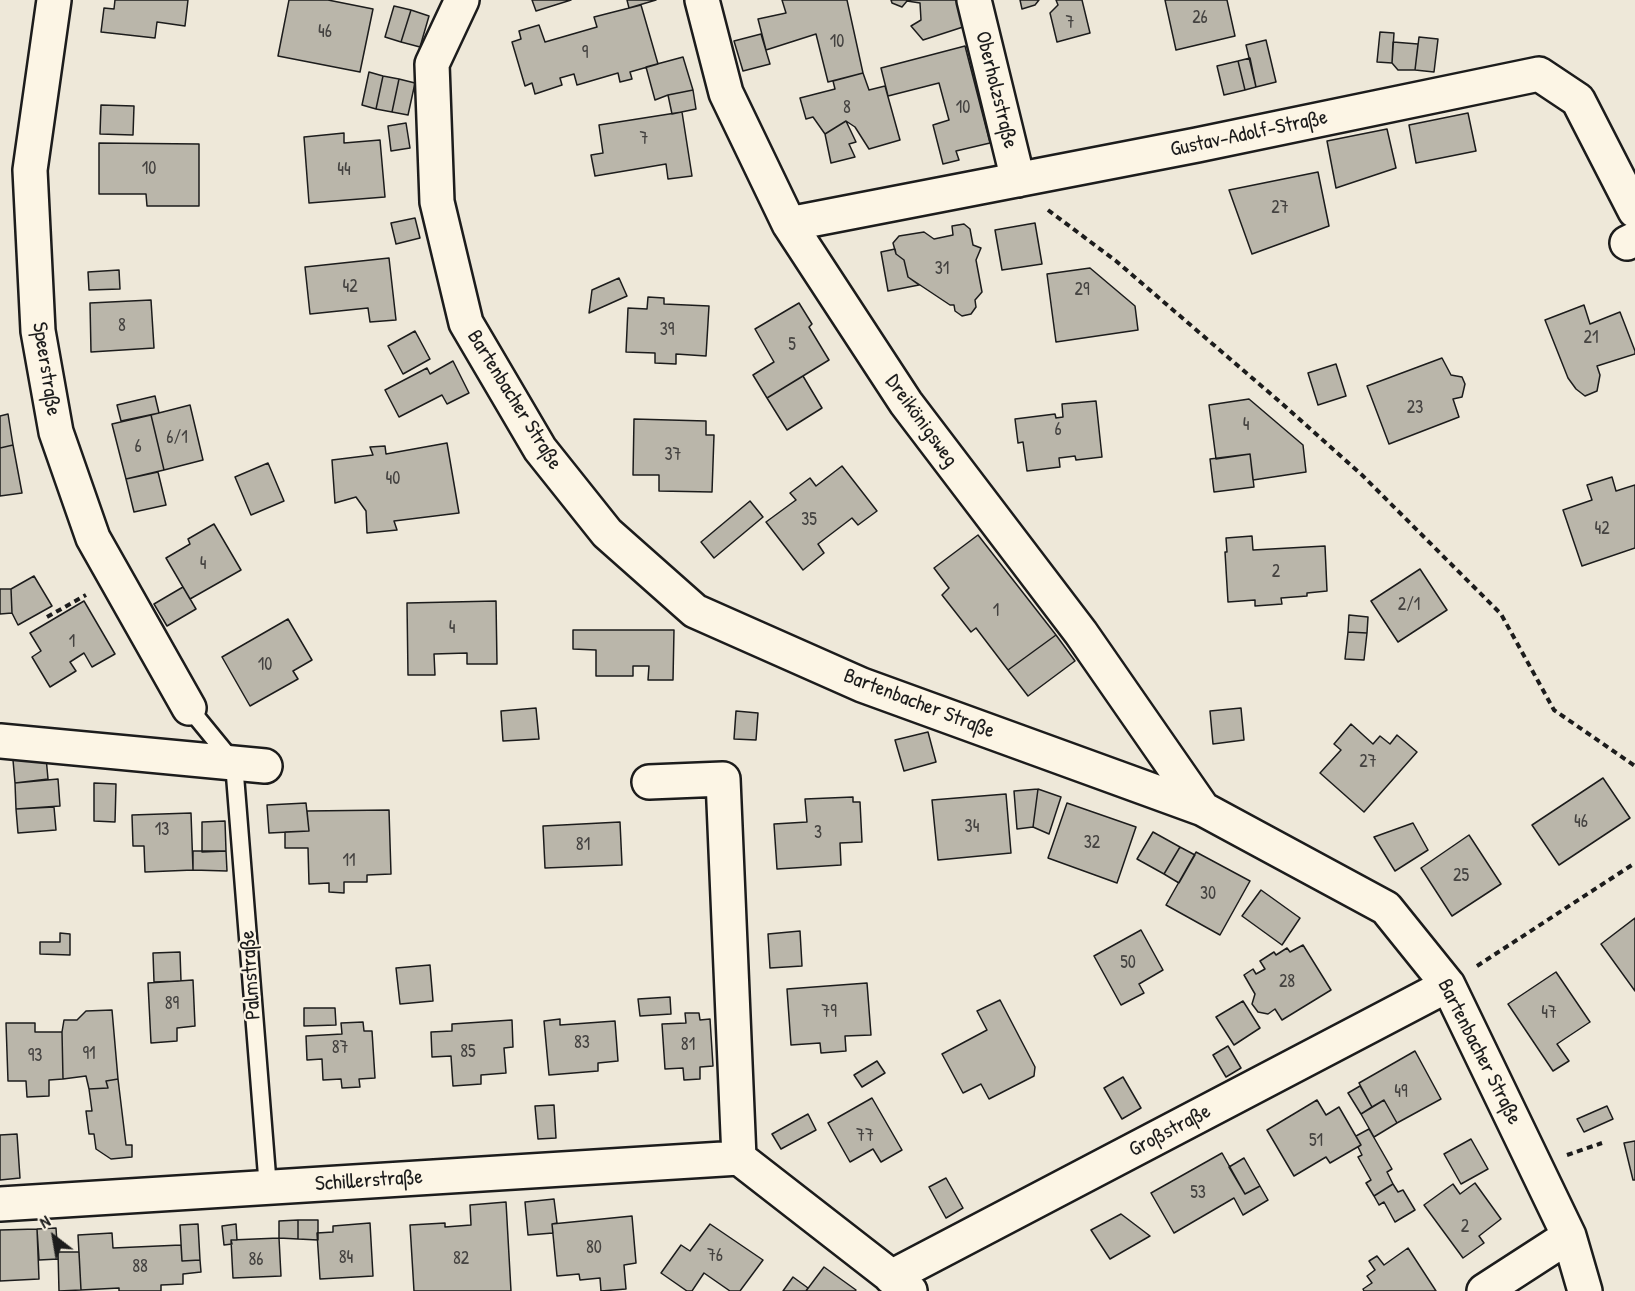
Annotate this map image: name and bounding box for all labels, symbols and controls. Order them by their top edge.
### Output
house number: 26 [1192,7,1208,29]
house number: 7 [1066,12,1074,34]
house number: 46 [318,21,332,43]
street label: Oberholzstraße [969,29,1023,151]
house number: 10 [830,31,844,53]
house number: 9 [582,42,588,64]
house number: 8 [843,97,851,119]
house number: 10 [956,97,970,119]
street label: Gustav-Adolf-Straße [1168,105,1330,163]
house number: 7 [640,128,648,150]
house number: 10 [142,158,156,180]
house number: 44 [337,159,351,181]
house number: 27 [1271,197,1289,219]
house number: 31 [935,258,949,280]
house number: 42 [342,276,358,298]
house number: 29 [1074,279,1090,301]
house number: 8 [118,315,126,337]
house number: 39 [660,319,674,341]
street label: Speerstraße [26,320,66,418]
street label: Bartenbacher Straße [461,326,567,474]
house number: 21 [1584,327,1598,349]
house number: 5 [788,334,796,356]
street label: Dreikönigsweg [879,370,963,472]
house number: 23 [1407,397,1423,419]
house number: 4 [1243,414,1249,436]
house number: 6 [1054,419,1062,441]
house number: 6/1 [166,427,188,449]
house number: 6 [134,436,142,458]
house number: 37 [665,444,681,466]
house number: 40 [386,468,400,490]
house number: 35 [801,509,817,531]
house number: 42 [1594,518,1610,540]
house number: 4 [200,553,206,575]
house number: 2 [1272,561,1280,583]
house number: 2/1 [1398,594,1420,616]
house number: 1 [993,600,999,622]
house number: 4 [449,617,455,639]
house number: 1 [69,631,75,653]
house number: 10 [258,654,272,676]
street label: Bartenbacher Straße [840,664,998,744]
house number: 27 [1359,751,1377,773]
house number: 46 [1574,811,1588,833]
house number: 34 [965,816,979,838]
house number: 13 [155,819,169,841]
house number: 3 [814,822,822,844]
house number: 32 [1084,832,1100,854]
house number: 81 [576,834,590,856]
house number: 11 [342,850,356,872]
house number: 25 [1453,865,1469,887]
house number: 30 [1200,883,1216,905]
street label: Palmstraße [235,930,267,1020]
house number: 50 [1120,952,1136,974]
house number: 28 [1279,971,1295,993]
street label: Bartenbacher Straße [1431,975,1527,1129]
house number: 89 [165,993,179,1015]
house number: 79 [821,1001,837,1023]
house number: 47 [1541,1002,1557,1024]
house number: 83 [574,1032,590,1054]
house number: 81 [681,1034,695,1056]
house number: 87 [332,1037,348,1059]
house number: 85 [460,1041,476,1063]
house number: 91 [82,1043,96,1065]
house number: 93 [28,1045,42,1067]
house number: 49 [1394,1081,1408,1103]
street label: Großstraße [1125,1099,1215,1163]
house number: 77 [856,1125,874,1147]
house number: 51 [1309,1130,1323,1152]
street label: Schillerstraße [314,1165,424,1197]
house number: 53 [1190,1182,1206,1204]
north arrow [24,1207,84,1267]
text: N [35,1210,54,1233]
house number: 2 [1461,1216,1469,1238]
house number: 80 [586,1237,602,1259]
house number: 76 [707,1245,723,1267]
house number: 84 [339,1247,353,1269]
house number: 82 [453,1248,469,1270]
house number: 86 [249,1249,263,1271]
house number: 88 [132,1256,148,1278]

